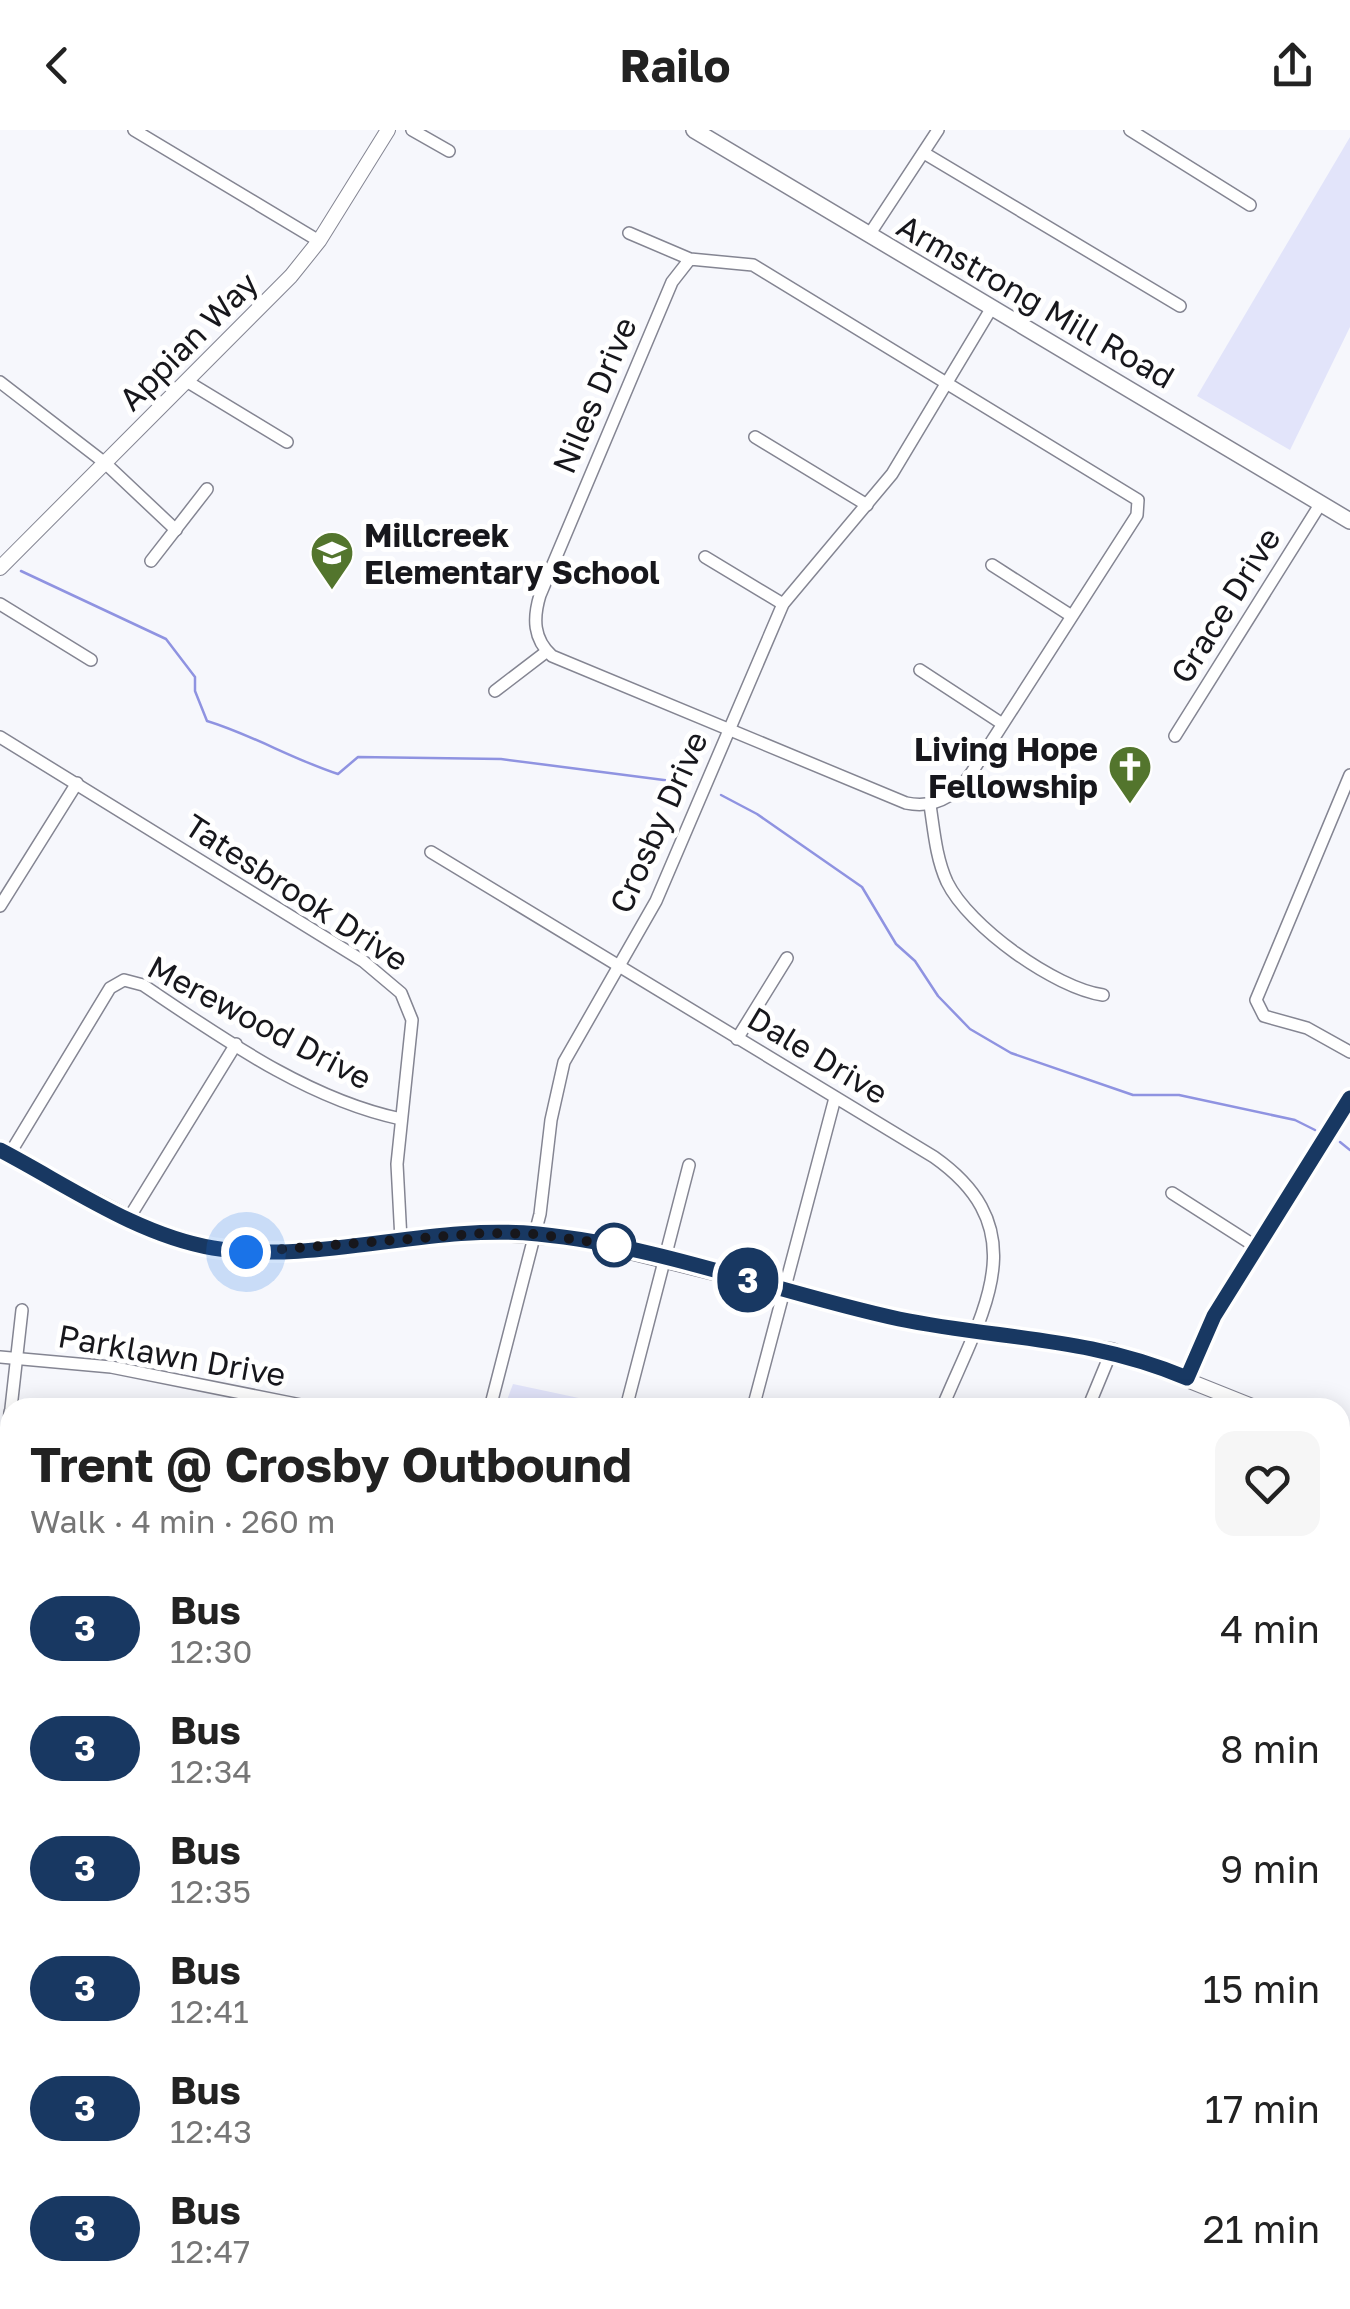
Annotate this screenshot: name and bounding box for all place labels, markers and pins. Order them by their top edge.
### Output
place label: Millcreek Elementary School [364,516,660,591]
school or university icon: Millcreek Elementary School [309,530,355,591]
place label: Living Hope Fellowship [914,730,1098,805]
church icon: Living Hope Fellowship [1107,744,1153,805]
unlabelled marker [593,1224,635,1266]

